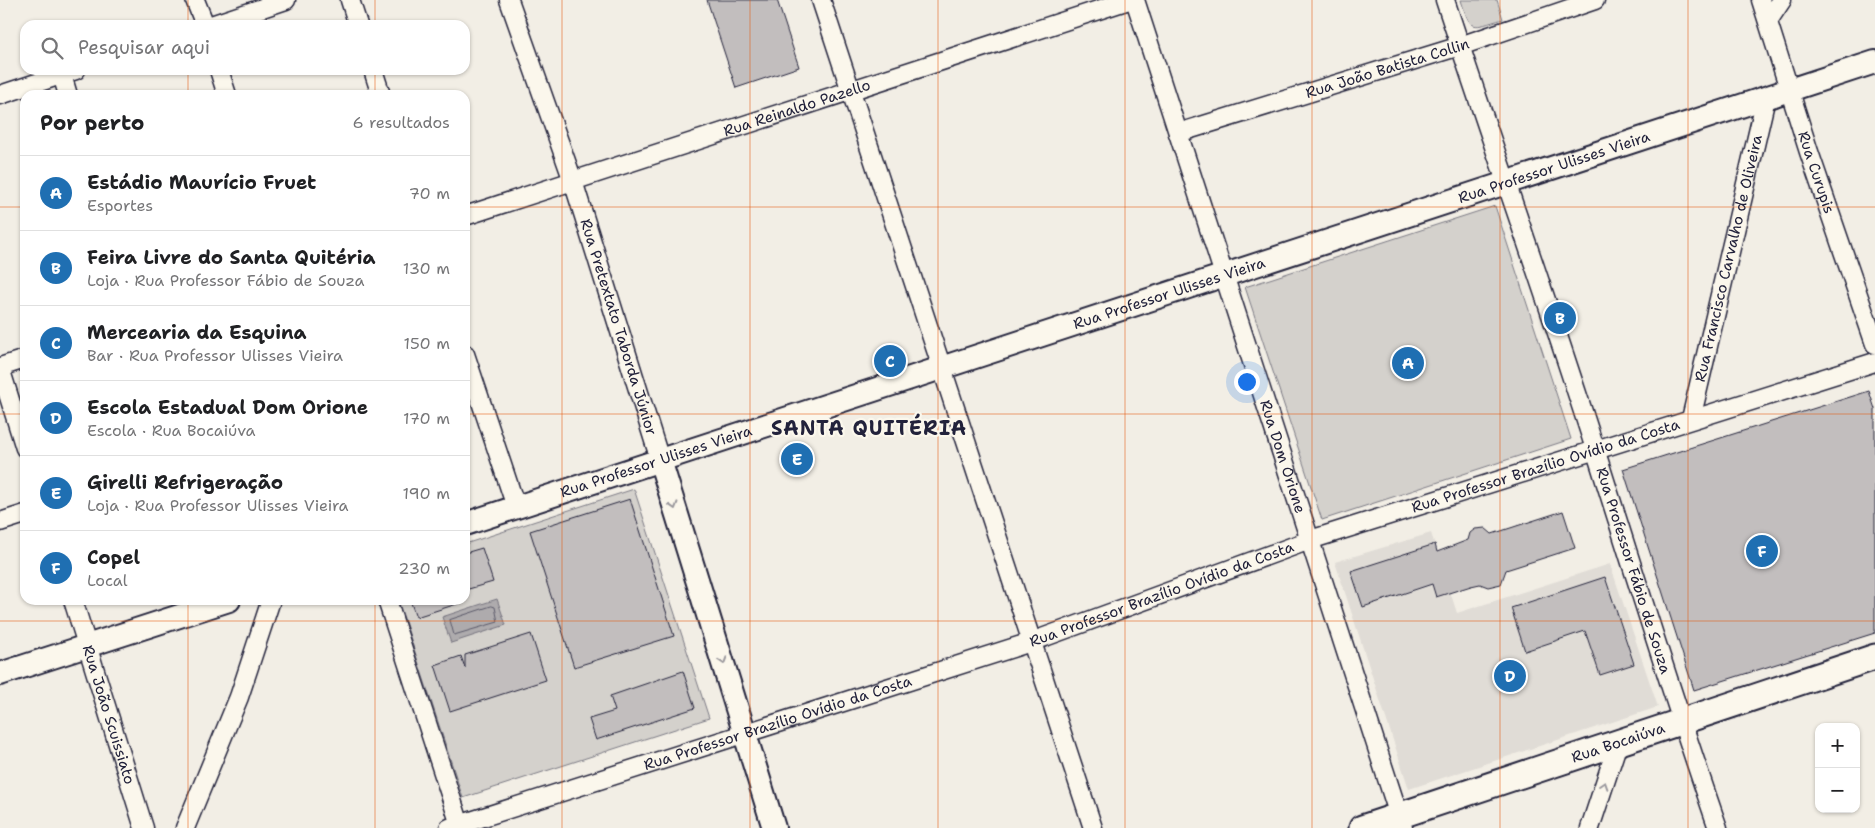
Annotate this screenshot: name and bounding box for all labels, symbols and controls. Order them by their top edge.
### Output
search box [20,20,470,75]
icon: search [38,34,66,62]
street label: Rua João Batista Collin [1303,34,1472,103]
text: Pesquisar aqui [78,35,210,60]
street label: Rua Reinaldo Pazello [721,75,873,141]
text: Por perto [40,109,144,137]
text: 6 resultados [352,112,450,133]
street label: Rua Professor Ulisses Vieira [1455,126,1653,208]
street label: Rua Curupis [1793,129,1839,216]
street label: Rua Francisco Carvalho de Oliveira [1690,132,1767,384]
text: Estádio Maurício Fruet [87,170,316,195]
text: A [50,183,62,204]
text: 70 m [409,183,450,204]
text: Esportes [87,195,153,216]
street label: Rua Pretextato Taborda Júnior [575,216,662,438]
text: Feira Livre do Santa Quitéria [87,245,375,270]
street label: Rua Professor Ulisses Vieira [1071,252,1268,334]
text: B [51,258,61,279]
text: 130 m [403,258,450,279]
text: Loja · Rua Professor Fábio de Souza [87,270,364,291]
pin: B [1544,299,1576,337]
text: Mercearia da Esquina [87,320,307,345]
text: C [51,333,61,354]
text: 150 m [403,333,450,354]
pin: C [874,342,906,380]
pin: A [1392,344,1424,382]
text: Bar · Rua Professor Ulisses Vieira [87,345,343,366]
your location [1234,369,1260,395]
text: Escola Estadual Dom Orione [87,395,368,420]
street label: Rua Dom Orione [1255,397,1310,516]
text: D [50,408,62,429]
text: 170 m [403,408,450,429]
district label: SANTA QUITÉRIA [771,413,967,441]
street label: Rua Professor Brazílio Ovídio da Costa [1409,414,1683,517]
text: Escola · Rua Bocaiúva [87,420,256,441]
street label: Rua Professor Ulisses Vieira [557,420,755,502]
pin: E [781,440,813,478]
street label: Rua Professor Fábio de Souza [1591,465,1676,677]
text: Girelli Refrigeração [87,470,283,495]
text: E [51,483,61,504]
text: 190 m [403,483,450,504]
text: Loja · Rua Professor Ulisses Vieira [87,495,348,516]
one-way arrow [669,502,679,510]
pin: F [1746,532,1778,570]
street label: Rua Professor Brazílio Ovídio da Costa [1027,537,1297,652]
text: Copel [87,545,140,570]
text: F [51,558,61,579]
text: 230 m [398,558,450,579]
text: Local [87,570,128,591]
street label: Rua João Scuissiato [78,643,140,787]
one-way arrow [717,657,727,665]
pin: D [1494,657,1526,695]
street label: Rua Professor Brazílio Ovídio da Costa [641,671,915,775]
street label: Rua Bocaiúva [1569,718,1668,767]
map controls [1815,723,1860,813]
button: + [1815,723,1860,768]
button: − [1815,768,1860,813]
one-way arrow [1598,782,1608,790]

